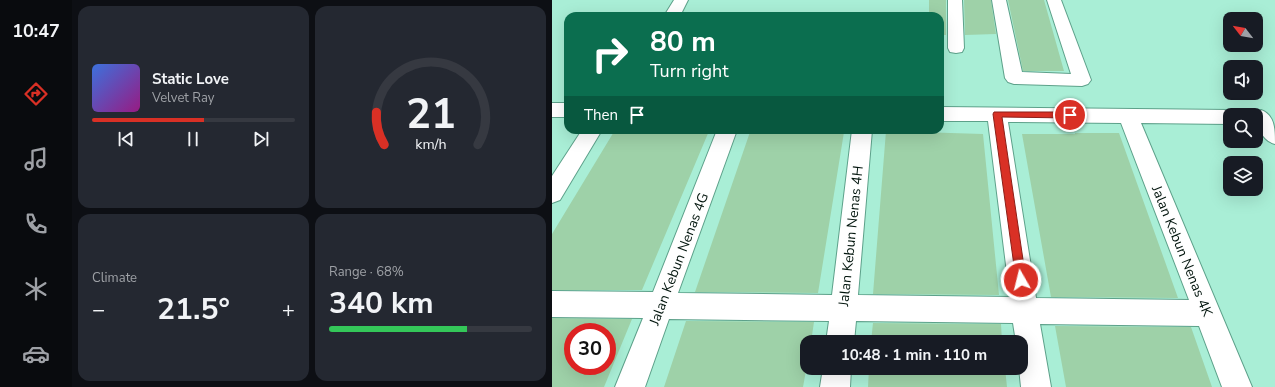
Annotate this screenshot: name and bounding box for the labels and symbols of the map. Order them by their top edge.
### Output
north arrow [1223,12,1263,52]
pin [1053,98,1087,132]
street label: Jalan Kebun Nenas 4H [834,165,868,308]
street label: Jalan Kebun Nenas 4K [1147,182,1217,319]
street label: Jalan Kebun Nenas 4G [645,190,713,329]
position arrow [1000,259,1042,301]
speed limit sign: 30 [564,323,616,375]

